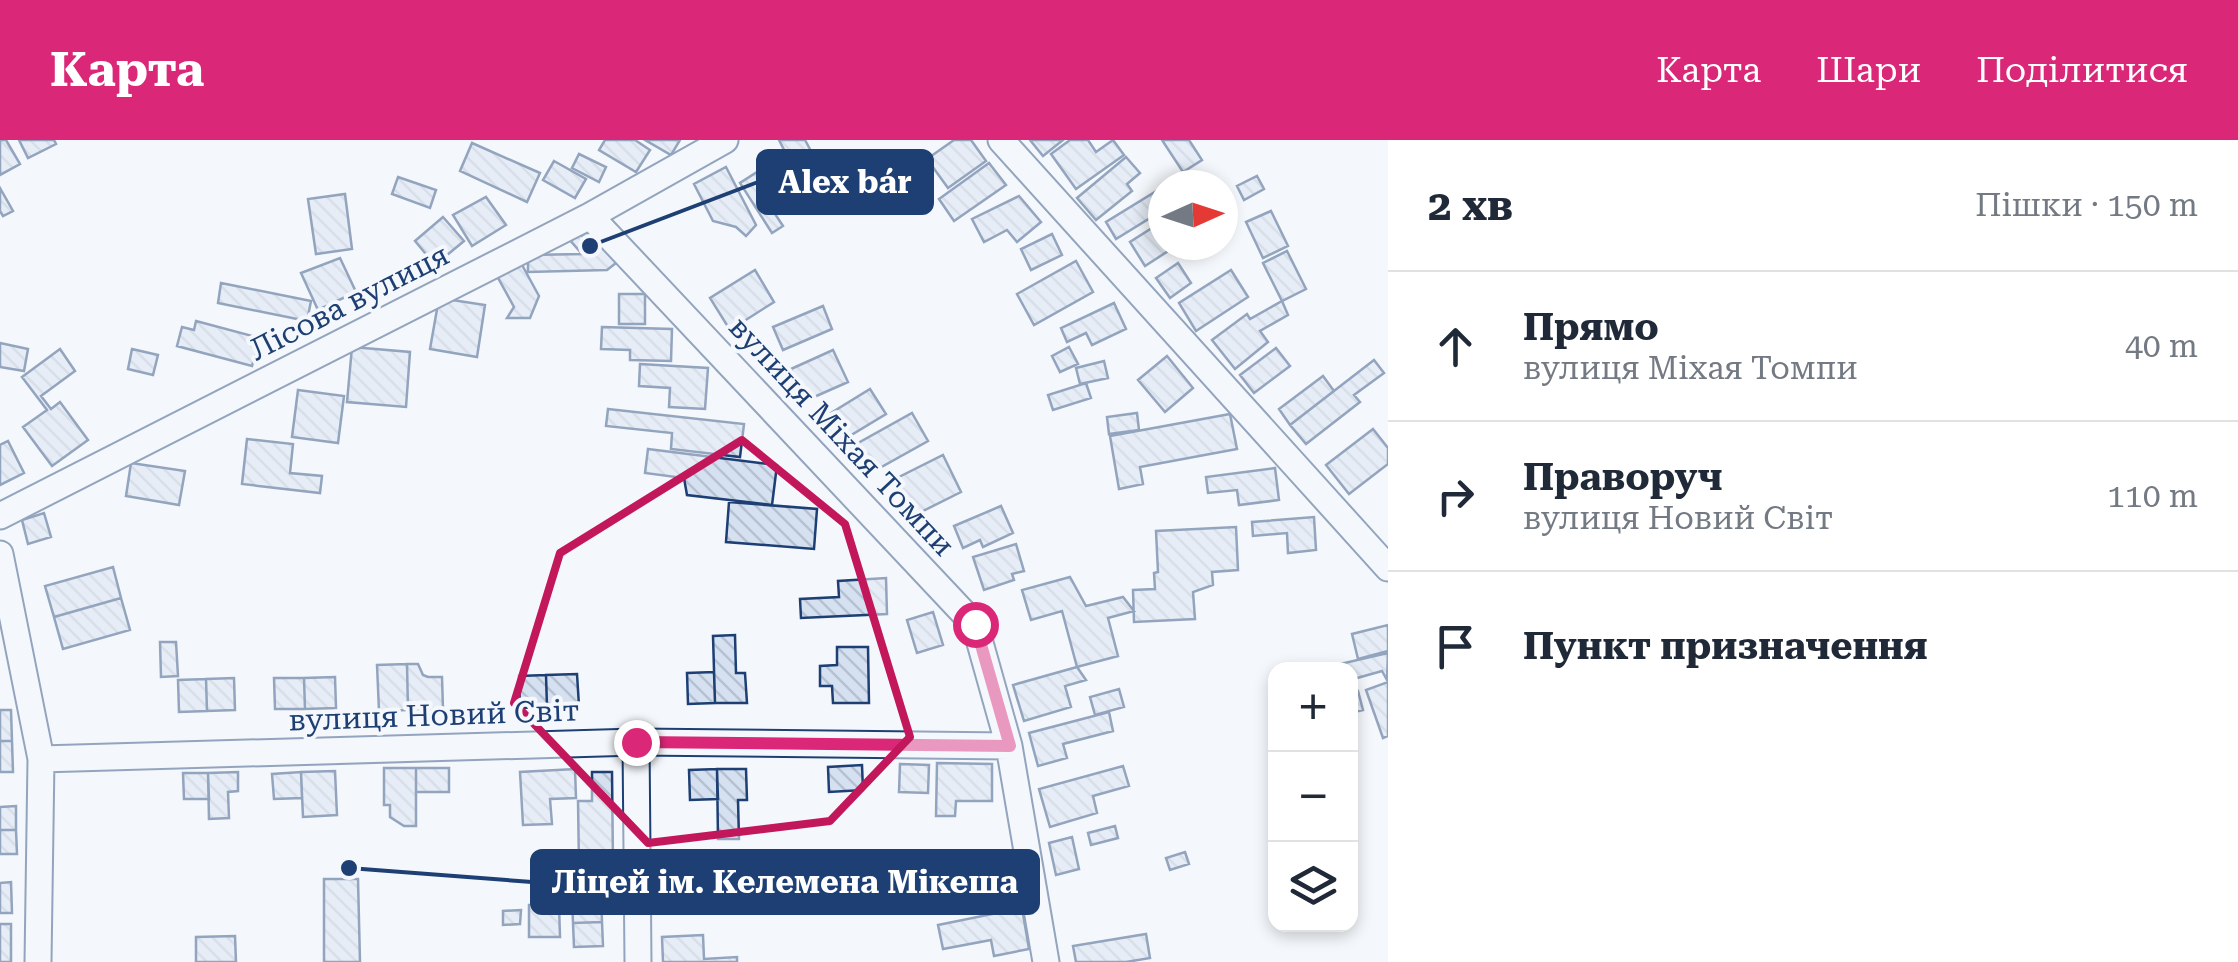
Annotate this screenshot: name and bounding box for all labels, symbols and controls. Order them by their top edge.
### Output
text: Карта [50,42,204,98]
text: Карта [1656,50,1761,91]
text: Шари [1816,50,1921,91]
text: Поділитися [1976,50,2188,91]
callout: Alex bár [758,151,932,213]
text: Alex bár [778,163,912,201]
north arrow [1148,170,1238,260]
text: 2 хв [1428,181,1513,230]
text: Пішки · 150 m [1975,186,2198,224]
street label: Лісова вулиця [244,237,454,367]
text: Прямо [1523,305,1659,349]
street label: вулиця Міхая Томпи [722,309,962,563]
icon: ahead [1428,319,1483,374]
text: 40 m [2125,327,2198,365]
text: вулиця Міхая Томпи [1523,349,1858,387]
text: Праворуч [1523,455,1722,499]
icon: right [1428,469,1483,524]
text: 110 m [2107,477,2198,515]
text: вулиця Новий Світ [1523,499,1833,537]
route start [953,602,999,648]
icon: arrive [1428,619,1483,674]
text: Пункт призначення [1523,624,1928,668]
map controls [1268,662,1358,932]
button: + [1268,662,1358,752]
street label: вулиця Новий Світ [288,692,580,738]
route end [614,720,660,766]
button: − [1268,752,1358,842]
button: layers [1268,842,1358,932]
callout: Ліцей ім. Келемена Мікеша [532,851,1038,913]
text: Ліцей ім. Келемена Мікеша [552,863,1018,901]

